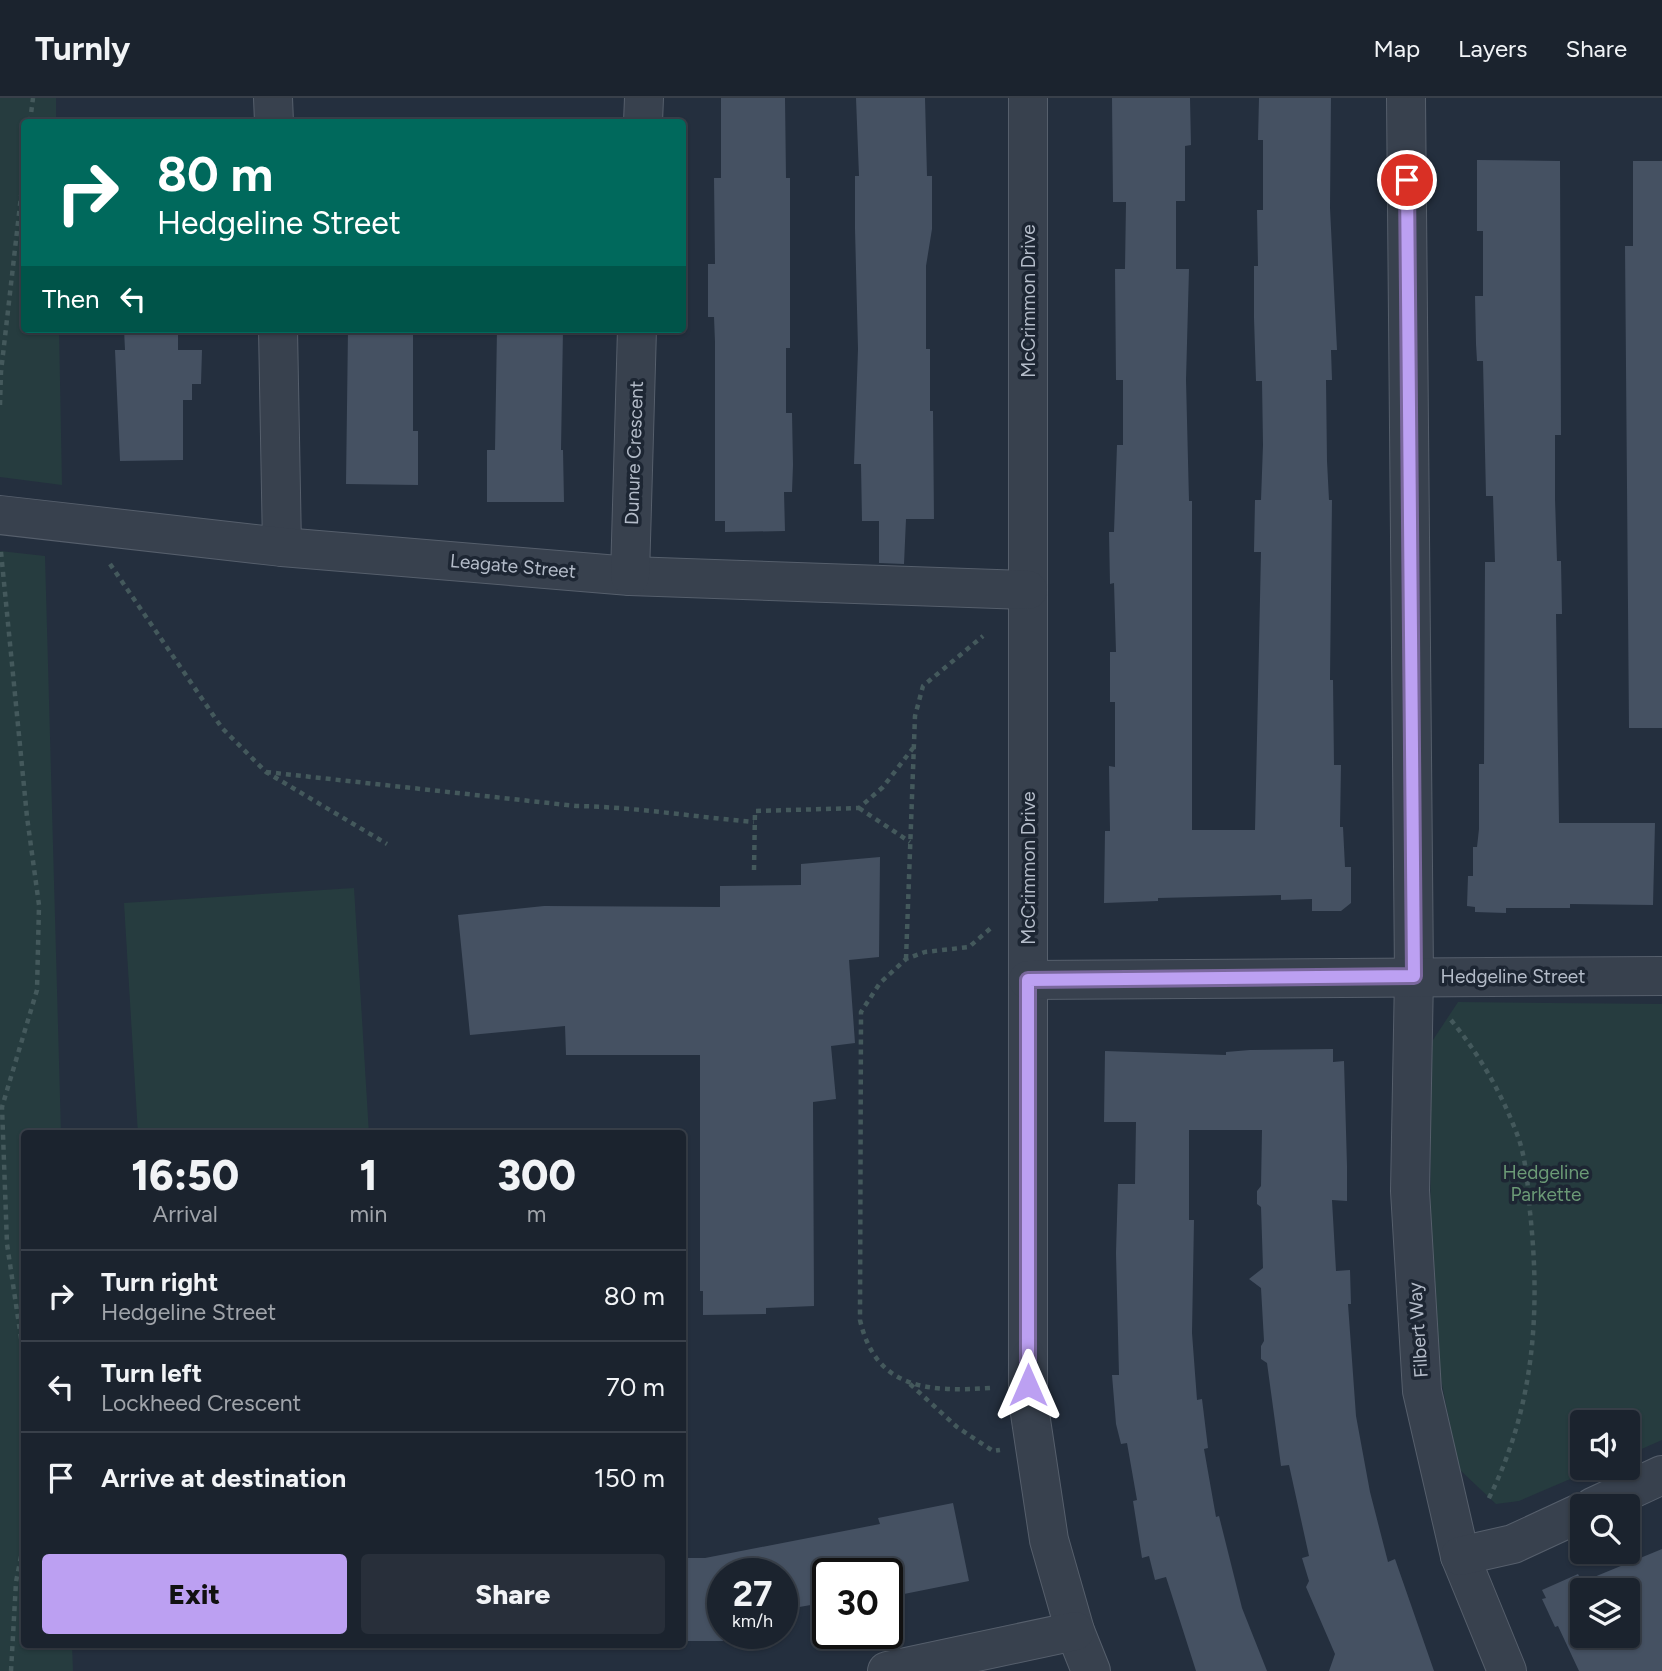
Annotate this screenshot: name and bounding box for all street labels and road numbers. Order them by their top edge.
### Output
street label: McCrimmon Drive [1017,224,1040,378]
street label: Dunure Crescent [620,381,648,525]
street label: Leagate Street [449,549,577,583]
street label: McCrimmon Drive [1017,791,1040,945]
street label: Hedgeline Street [1441,965,1585,988]
street label: Filbert Way [1403,1281,1433,1379]

